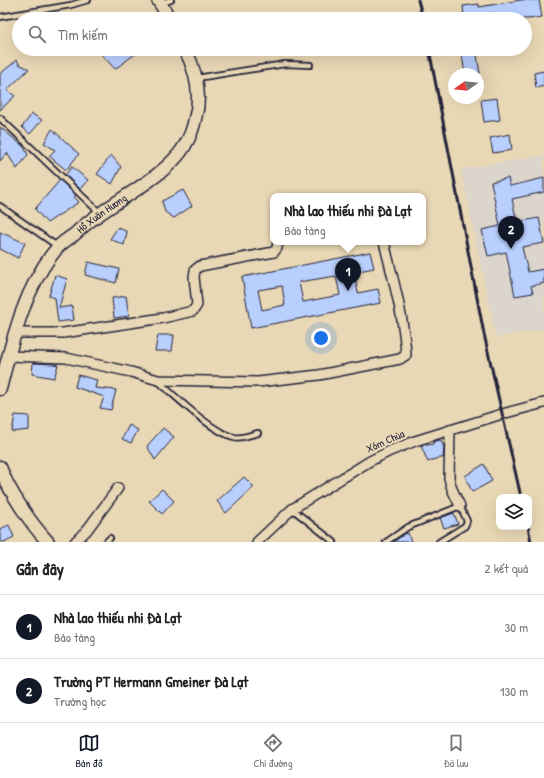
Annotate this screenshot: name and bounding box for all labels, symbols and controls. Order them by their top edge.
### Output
search box [12,12,532,56]
icon: search [26,23,48,45]
text: Tìm kiếm [58,24,108,45]
north arrow [448,68,484,104]
street label: Hồ Xuân Hương [73,191,130,236]
popup [270,193,426,245]
text: Nhà lao thiếu nhi Đà Lạt [284,200,412,221]
pin: 2 [498,216,524,249]
text: Bảo tàng [284,221,326,239]
pin: 1 [335,258,361,291]
your location [311,328,331,348]
street label: Xóm Chùa [364,426,407,456]
map controls [496,494,532,530]
button: layers [496,494,532,530]
text: Gần đây [16,557,64,580]
text: 2 kết quả [485,559,528,577]
text: Nhà lao thiếu nhi Đà Lạt [54,607,181,628]
text: 1 [27,618,31,636]
text: 30 m [505,618,528,636]
text: Bảo tàng [54,628,95,646]
text: Trường PT Hermann Gmeiner Đà Lạt [54,671,248,692]
text: 2 [26,682,32,700]
text: 130 m [500,682,528,700]
text: Trường học [54,692,106,710]
tab: Bản đồ [76,732,102,770]
tab: Chỉ đường [253,732,293,770]
tab: Đã lưu [444,732,468,770]

